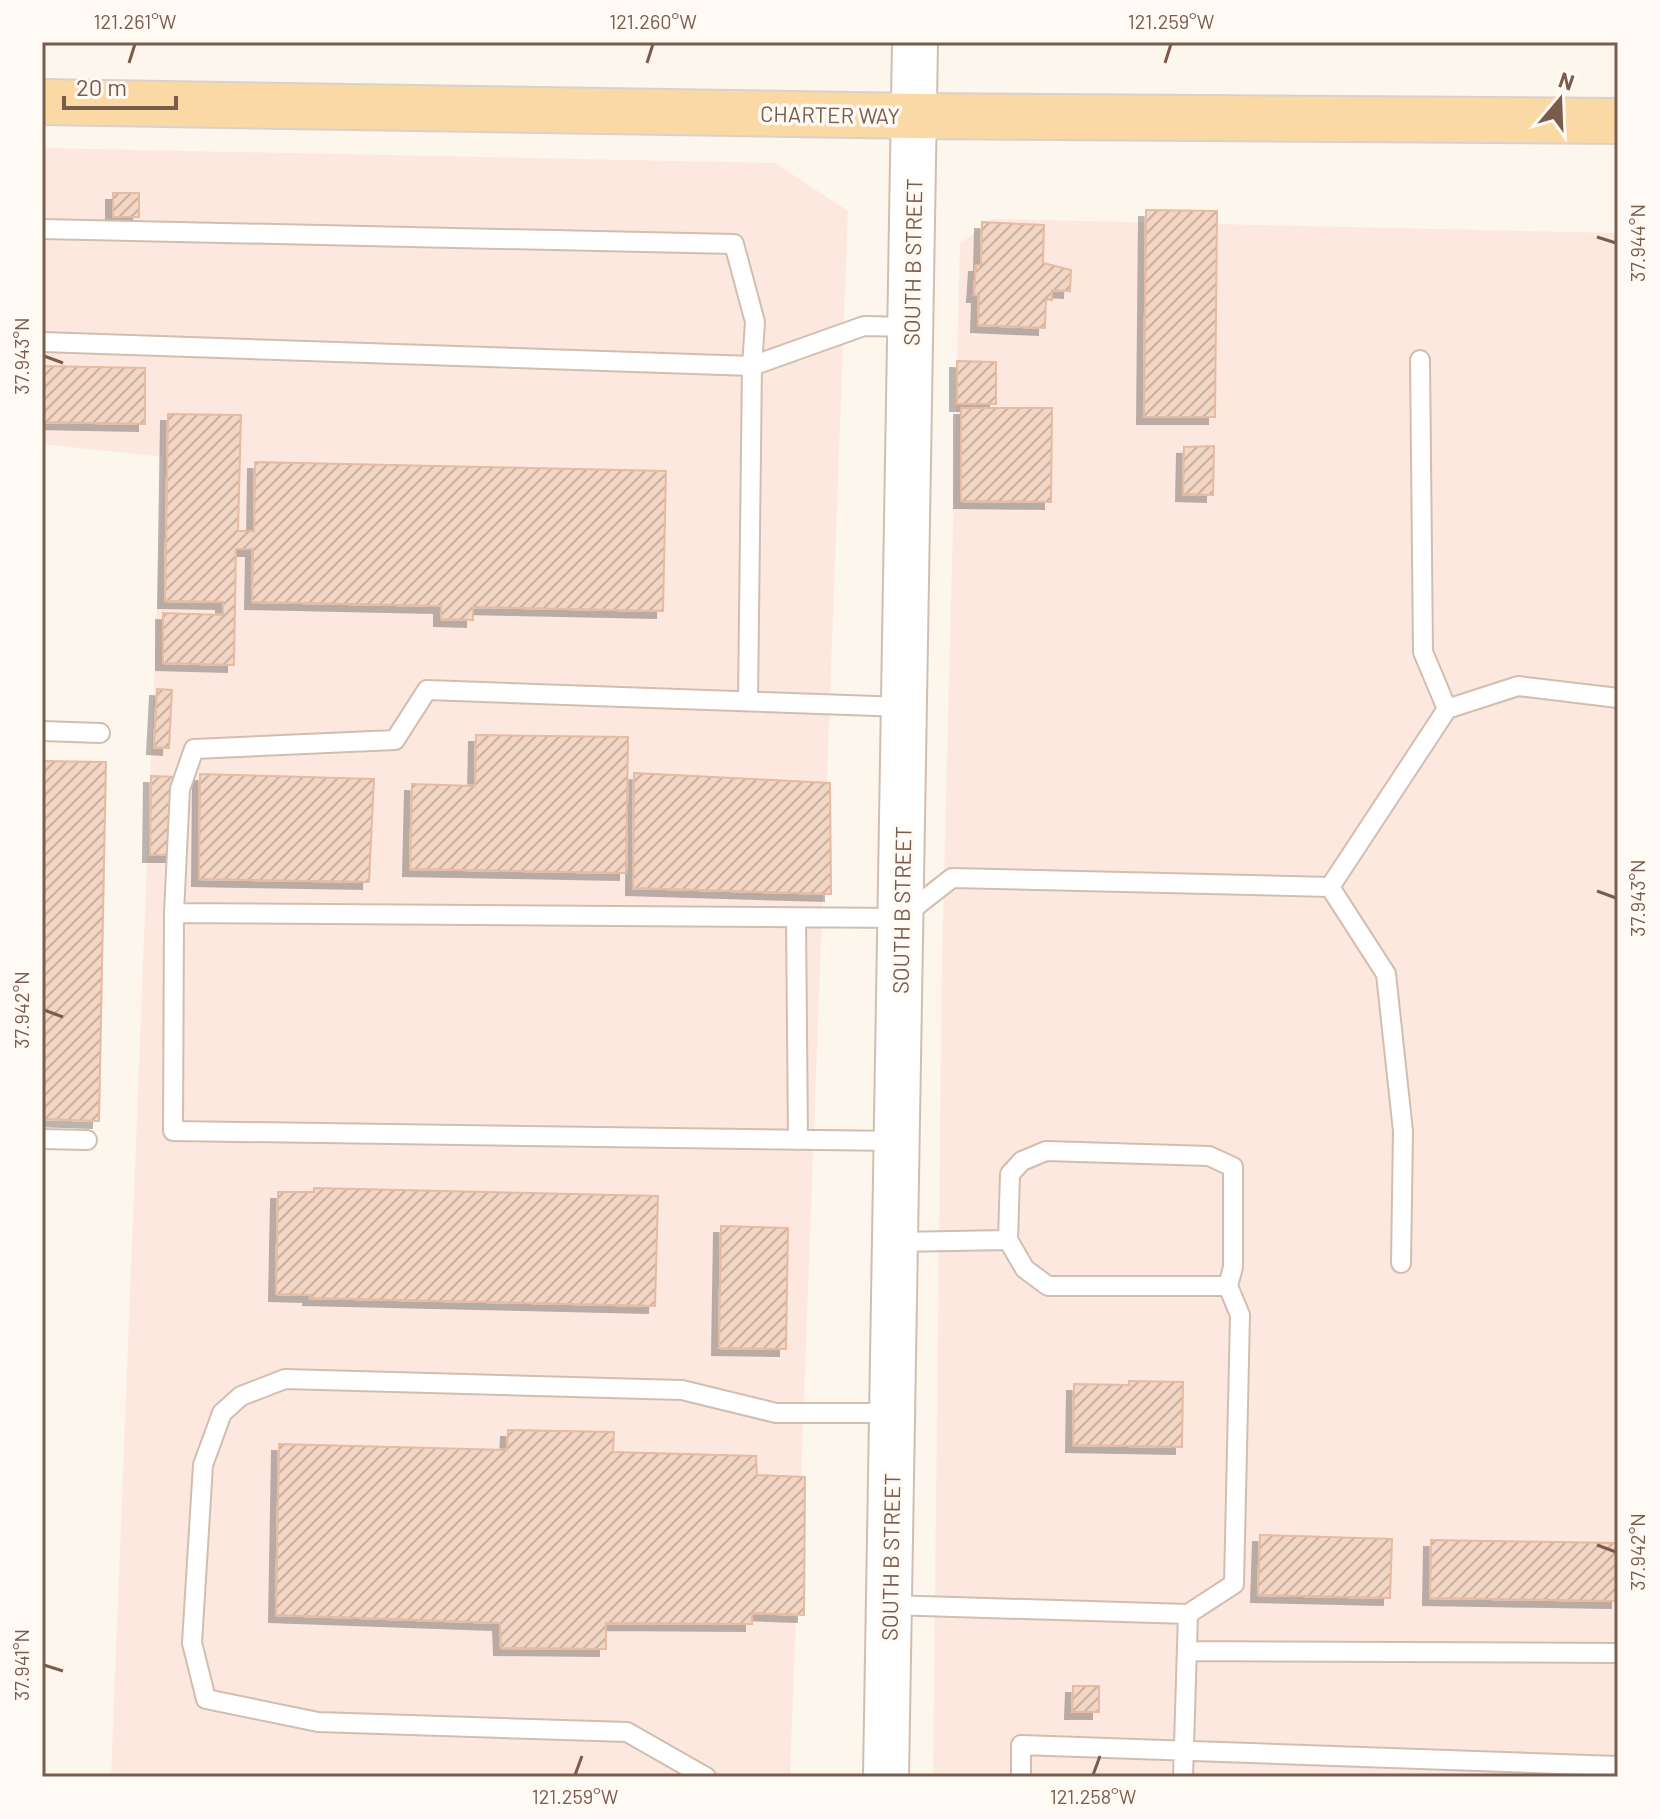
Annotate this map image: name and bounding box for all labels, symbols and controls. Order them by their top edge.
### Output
text: 121.261°W [94,9,177,33]
text: 121.260°W [609,9,697,33]
text: 121.259°W [1128,9,1215,33]
scale bar [64,60,176,110]
north arrow [1520,60,1600,140]
text: N [1556,65,1578,95]
text: 20 m [76,72,127,101]
street label: CHARTER WAY [760,100,900,128]
street label: SOUTH B STREET [898,178,926,346]
text: 37.944°N [1625,204,1649,282]
text: 37.943°N [9,317,33,395]
street label: SOUTH B STREET [887,826,915,994]
text: 37.943°N [1625,859,1649,937]
text: 37.942°N [9,971,33,1049]
street label: SOUTH B STREET [876,1473,904,1641]
text: 37.942°N [1625,1513,1649,1591]
text: 37.941°N [9,1629,33,1701]
text: 121.259°W [532,1784,619,1808]
text: 121.258°W [1050,1784,1137,1808]

